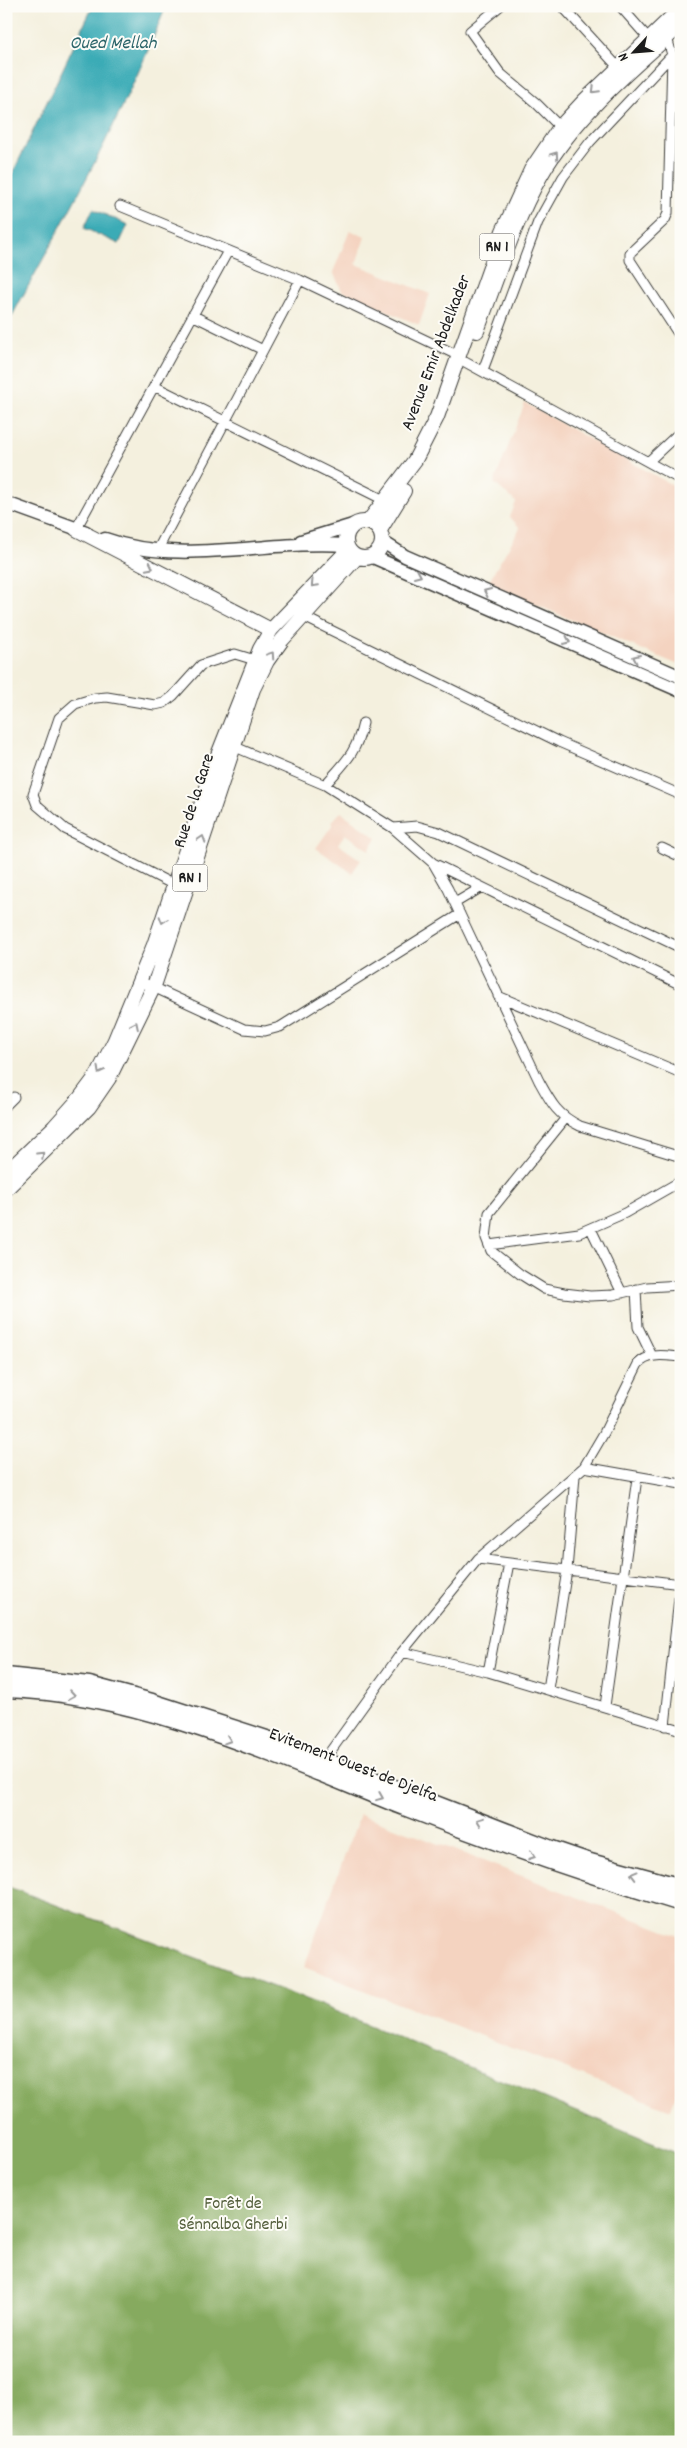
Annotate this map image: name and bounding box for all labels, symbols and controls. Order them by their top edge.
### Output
north arrow [610,28,660,78]
water label: Oued Mellah [70,31,158,58]
text: N [614,49,635,64]
one-way arrow [592,84,601,93]
one-way arrow [549,151,558,160]
road number: RN 1 [480,233,514,260]
street label: Avenue Emir Abdelkader [396,271,478,435]
one-way arrow [145,561,154,571]
one-way arrow [413,568,422,579]
one-way arrow [311,579,320,588]
one-way arrow [483,588,492,599]
one-way arrow [562,634,571,645]
one-way arrow [265,651,275,660]
one-way arrow [632,653,641,664]
street label: Rue de la Gare [168,750,222,851]
one-way arrow [197,836,207,844]
road number: RN 1 [172,864,208,891]
one-way arrow [159,915,169,924]
one-way arrow [129,1021,139,1030]
one-way arrow [96,1064,106,1073]
one-way arrow [35,1152,44,1161]
one-way arrow [68,1690,76,1700]
street label: Evitement Ouest de Djelfa [265,1722,441,1810]
one-way arrow [223,1734,232,1744]
one-way arrow [375,1791,384,1801]
one-way arrow [476,1817,485,1827]
one-way arrow [527,1850,535,1860]
one-way arrow [630,1870,638,1880]
park label: Forêt de Sénnalba Gherbi [179,2192,287,2238]

